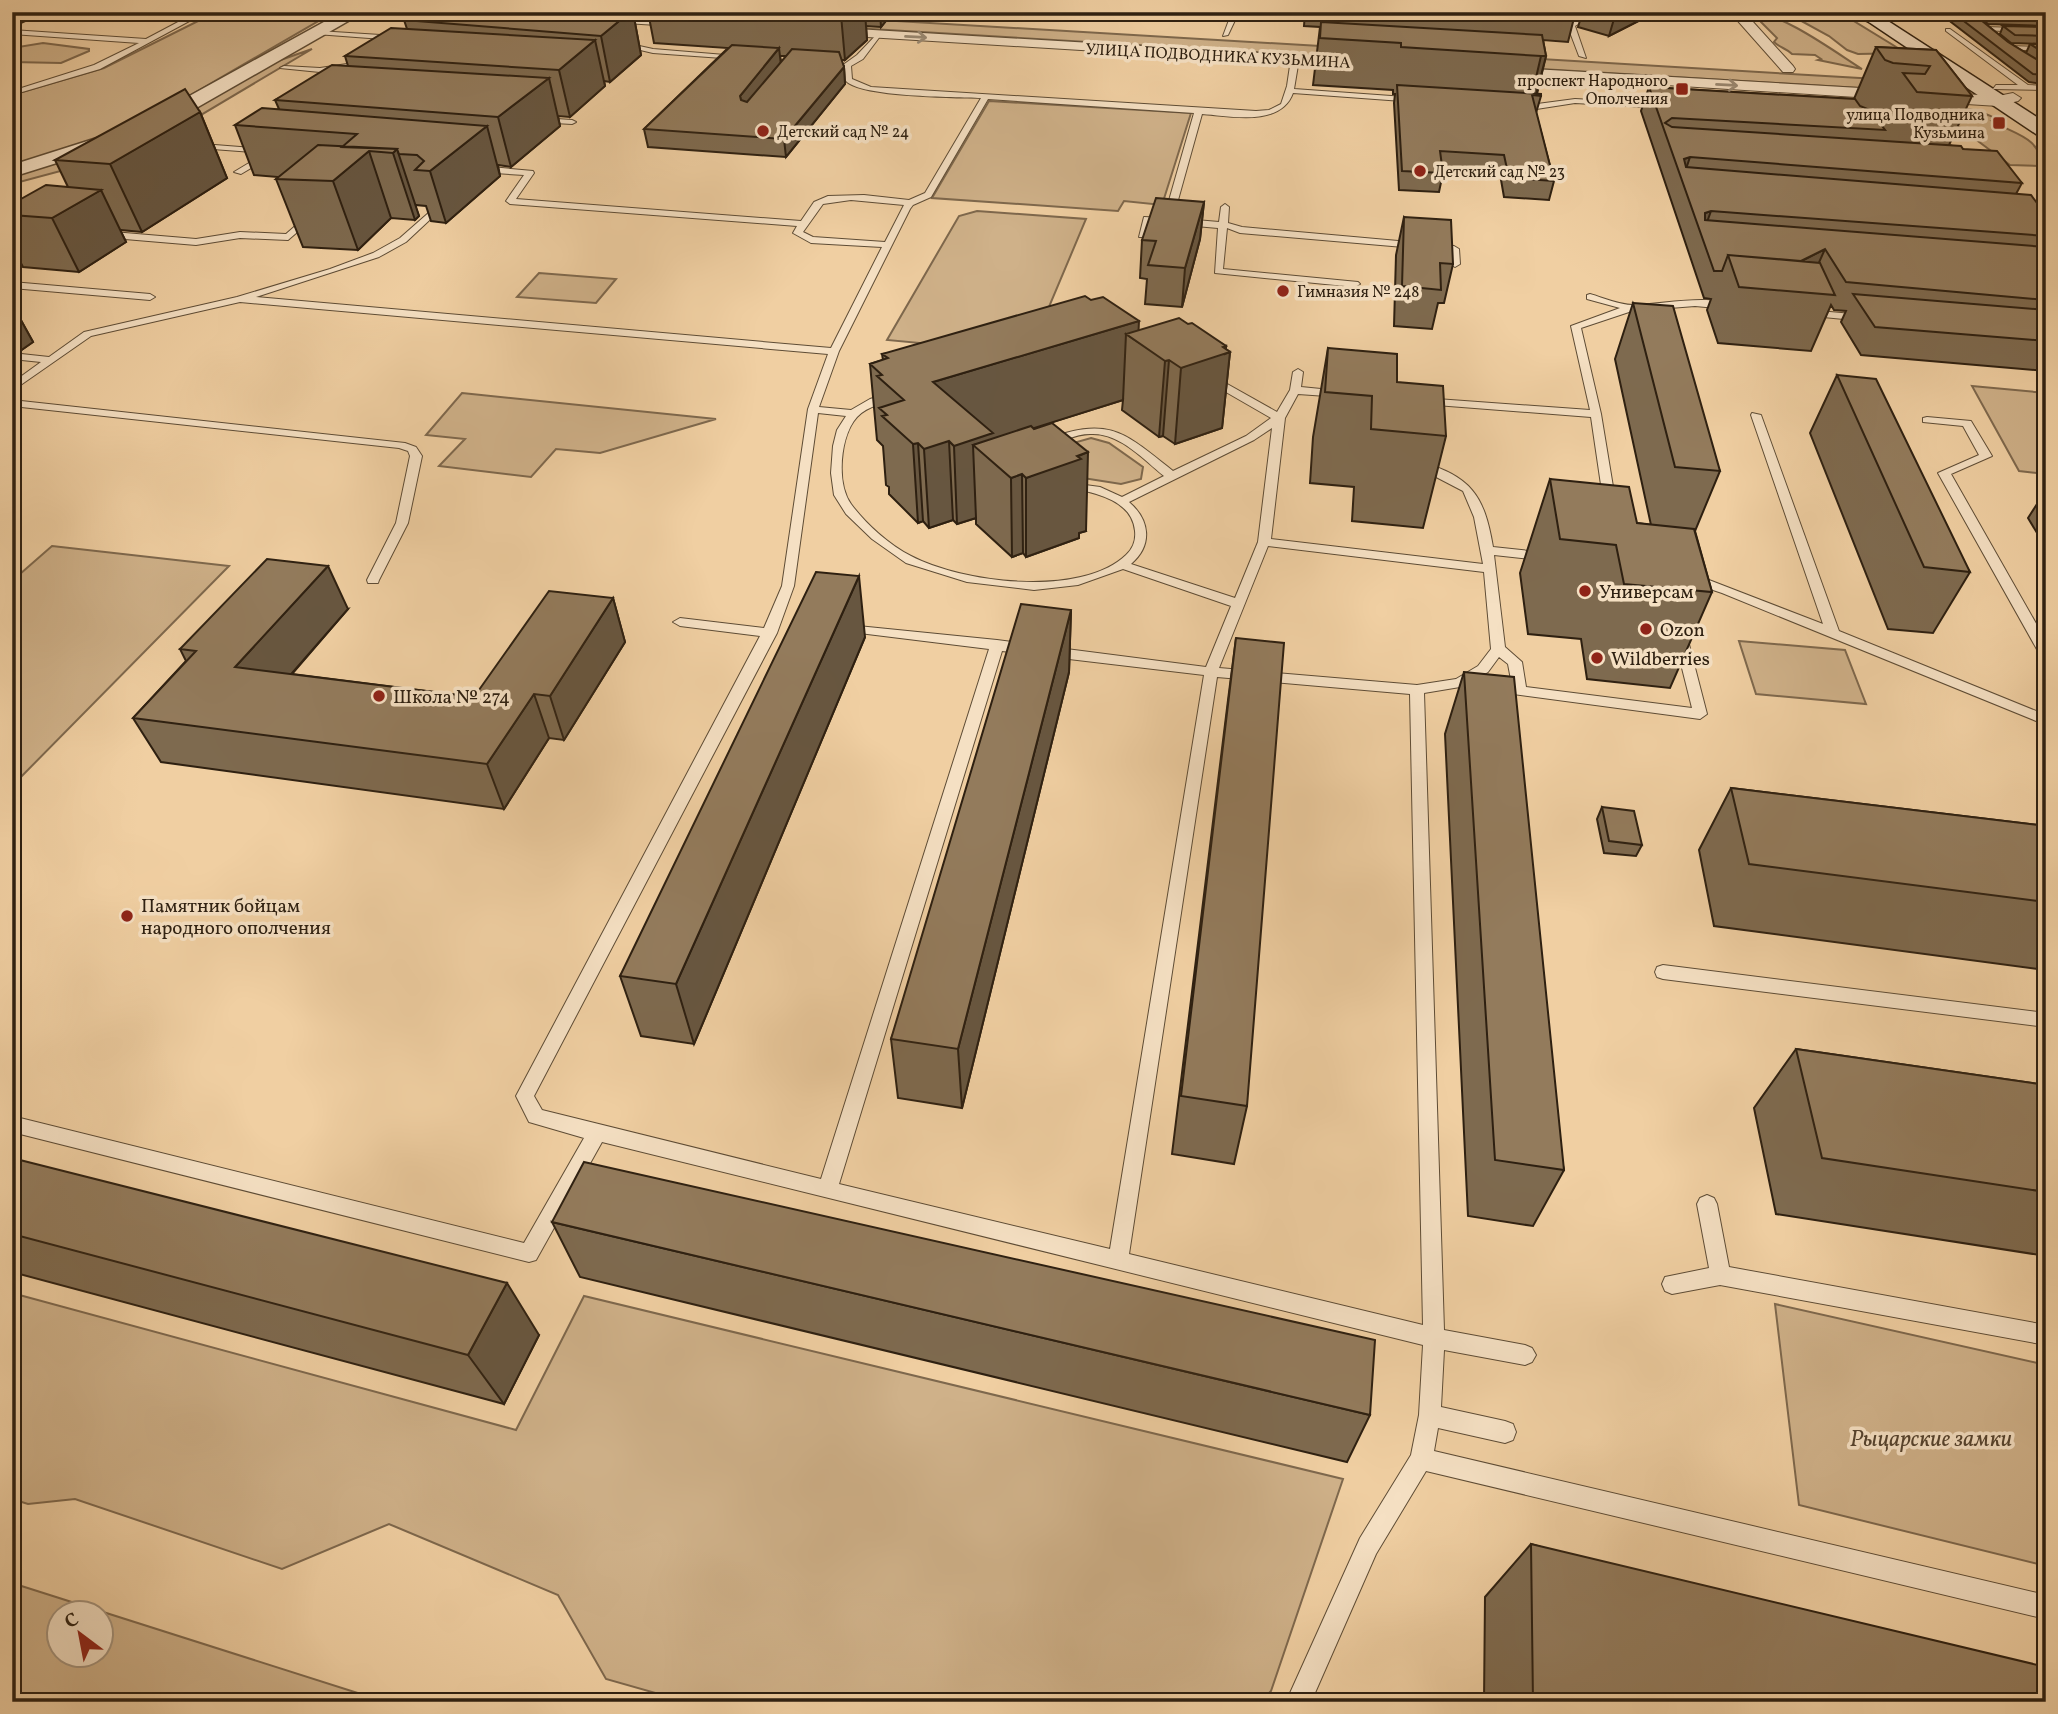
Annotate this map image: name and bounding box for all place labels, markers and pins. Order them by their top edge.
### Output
place label: проспект Народного Ополчения [1517,71,1668,111]
marker: проспект Народного Ополчения [1674,81,1690,97]
place label: улица Подводника Кузьмина [1846,105,1985,145]
marker: улица Подводника Кузьмина [1991,115,2007,131]
place label: Детский сад № 24 [777,122,909,144]
marker: Детский сад № 24 [755,123,771,139]
place label: Детский сад № 23 [1434,162,1565,184]
marker: Детский сад № 23 [1412,163,1428,179]
place label: Гимназия № 248 [1297,282,1419,304]
marker: Гимназия № 248 [1275,283,1291,299]
place label: Универсам [1599,580,1694,606]
marker: Универсам [1577,583,1593,599]
place label: Ozon [1660,618,1705,644]
marker: Ozon [1638,621,1654,637]
place label: Wildberries [1611,647,1710,673]
marker: Wildberries [1589,650,1605,666]
place label: Школа № 274 [393,685,510,711]
marker: Школа № 274 [371,688,387,704]
place label: Памятник бойцам народного ополчения [141,894,331,942]
marker: Памятник бойцам народного ополчения [119,908,135,924]

